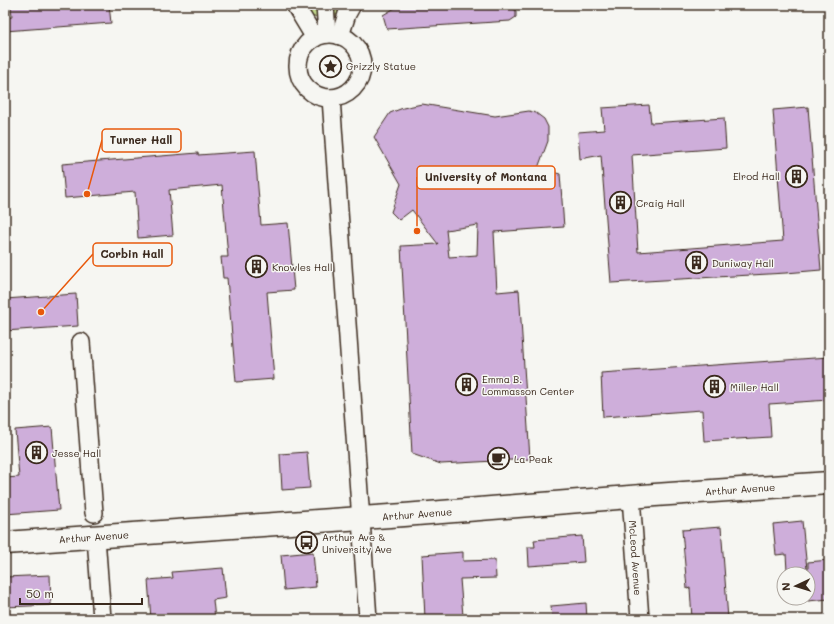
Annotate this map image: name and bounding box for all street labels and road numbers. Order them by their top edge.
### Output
street label: Arthur Avenue [704,480,776,499]
street label: Arthur Avenue [381,504,453,524]
street label: McLeod Avenue [626,520,645,596]
street label: Arthur Avenue [58,527,129,546]

